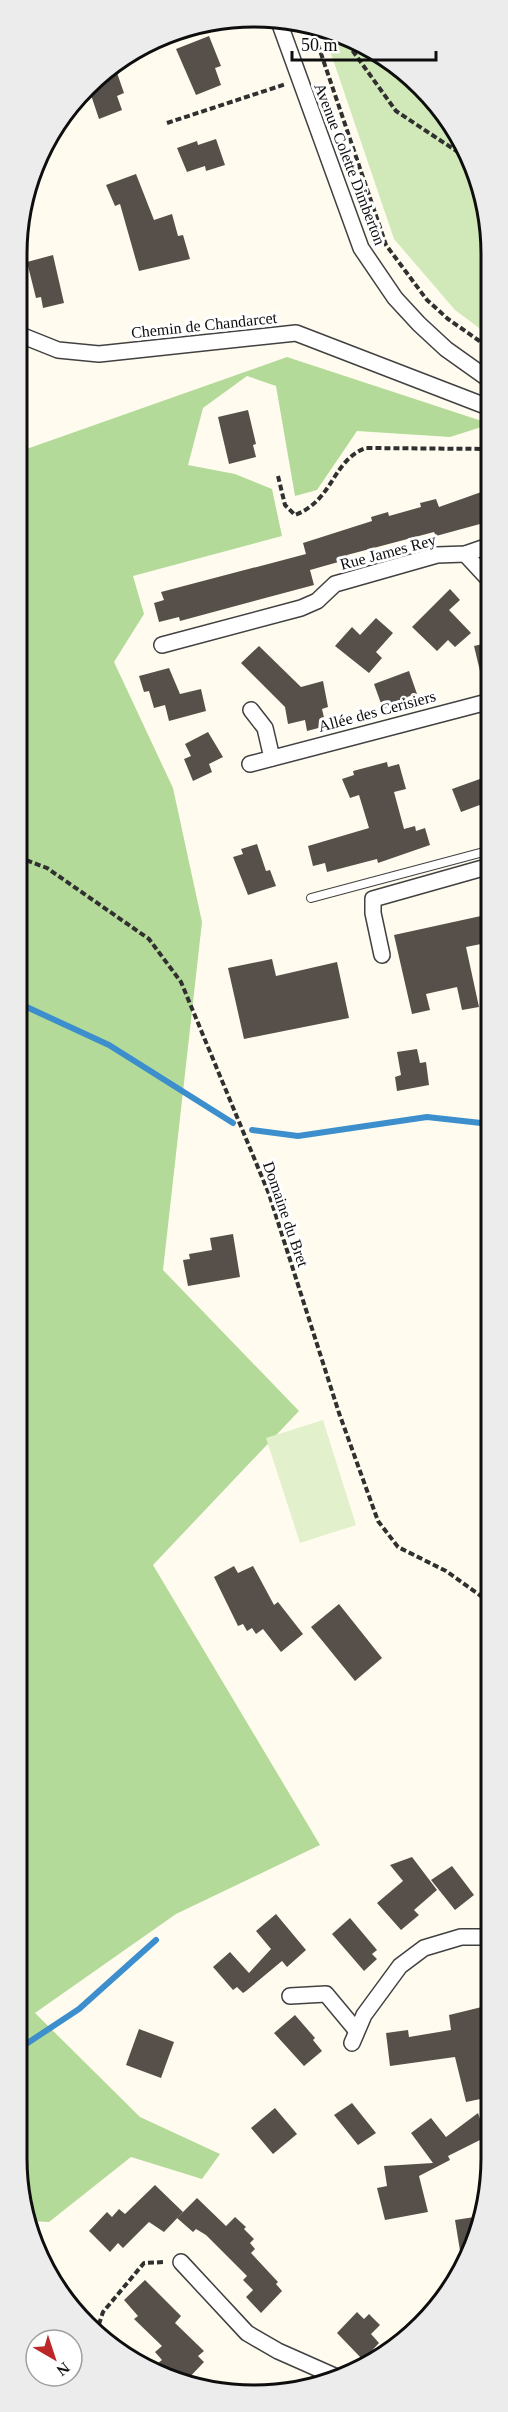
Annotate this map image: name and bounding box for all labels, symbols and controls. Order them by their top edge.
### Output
scale bar [292,24,436,62]
text: 50 m [301,35,338,55]
street label: Avenue Colette Dimberton [311,81,389,247]
street label: Chemin de Chandarcet [130,309,278,341]
street label: Rue James Rey [338,531,438,574]
street label: Allée des Cerisiers [316,687,438,735]
street label: Domaine du Bret [260,1159,312,1269]
north arrow [24,2328,84,2388]
text: N [53,2359,73,2380]

